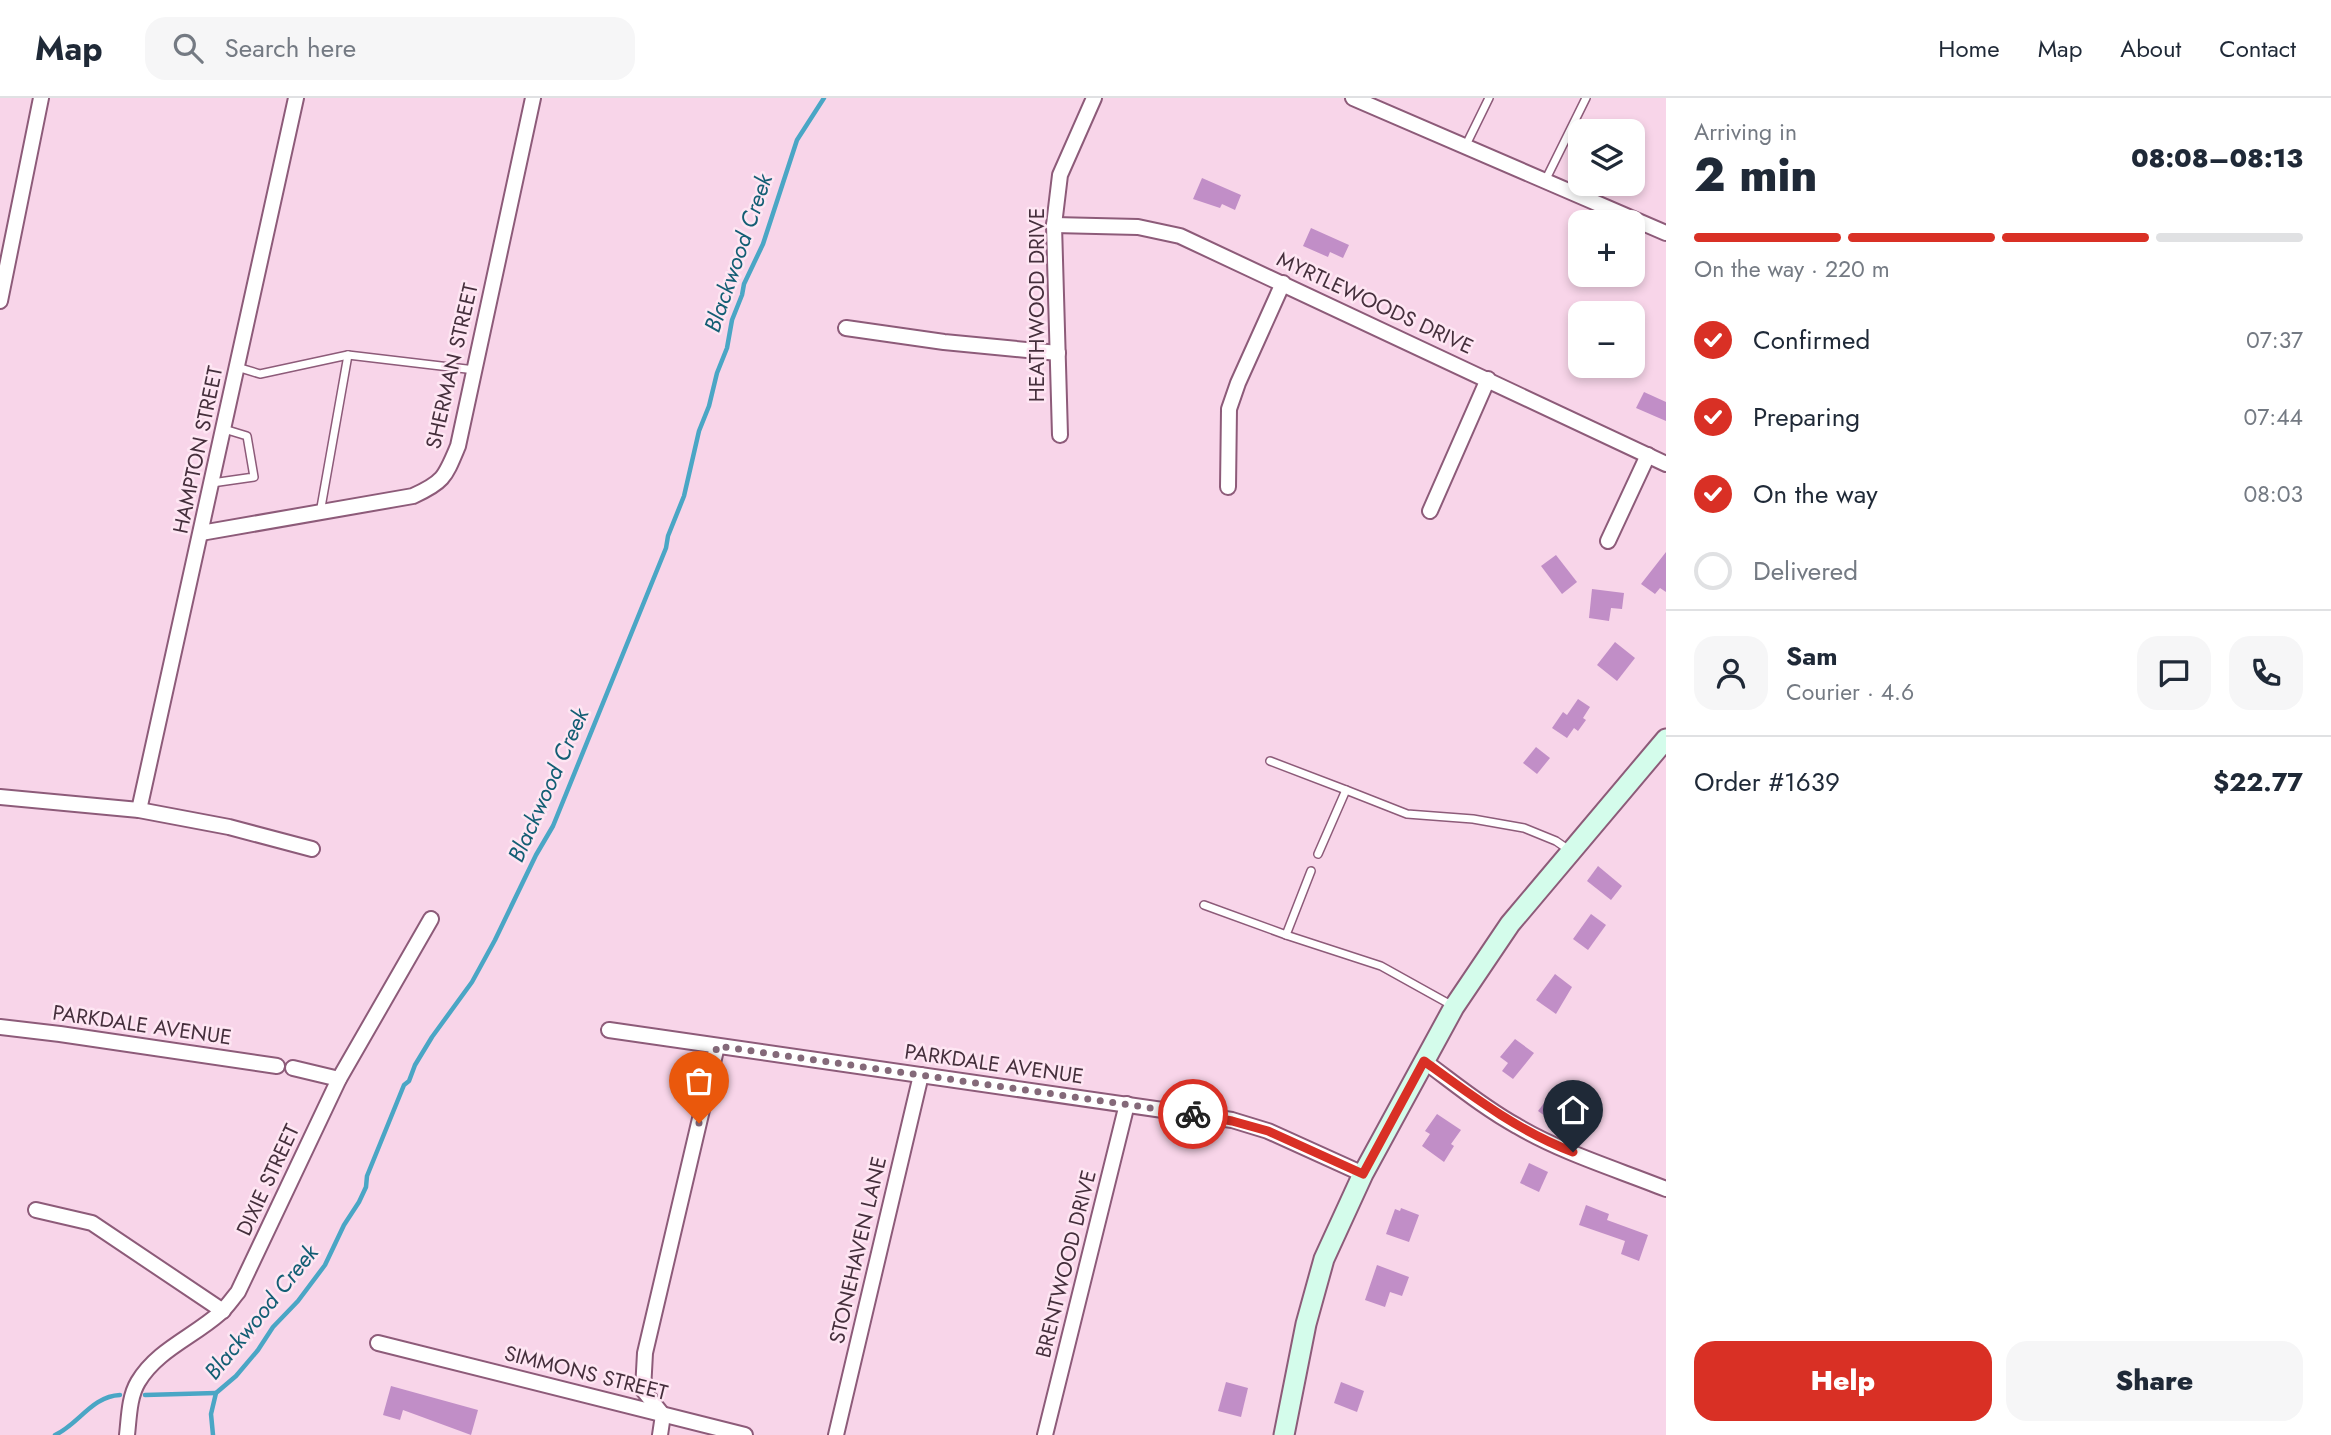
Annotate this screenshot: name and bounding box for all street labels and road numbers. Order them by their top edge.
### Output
street label: HEATHWOOD DRIVE [1022,208,1052,402]
street label: MYRTLEWOODS DRIVE [1272,244,1478,362]
street label: SHERMAN STREET [418,280,486,452]
street label: HAMPTON STREET [166,363,230,537]
street label: PARKDALE AVENUE [51,998,233,1052]
street label: PARKDALE AVENUE [903,1037,1085,1091]
street label: DIXIE STREET [229,1119,307,1241]
street label: STONEHAVEN LANE [822,1153,894,1347]
street label: BRENTWOOD DRIVE [1028,1167,1104,1361]
street label: SIMMONS STREET [501,1338,671,1408]

